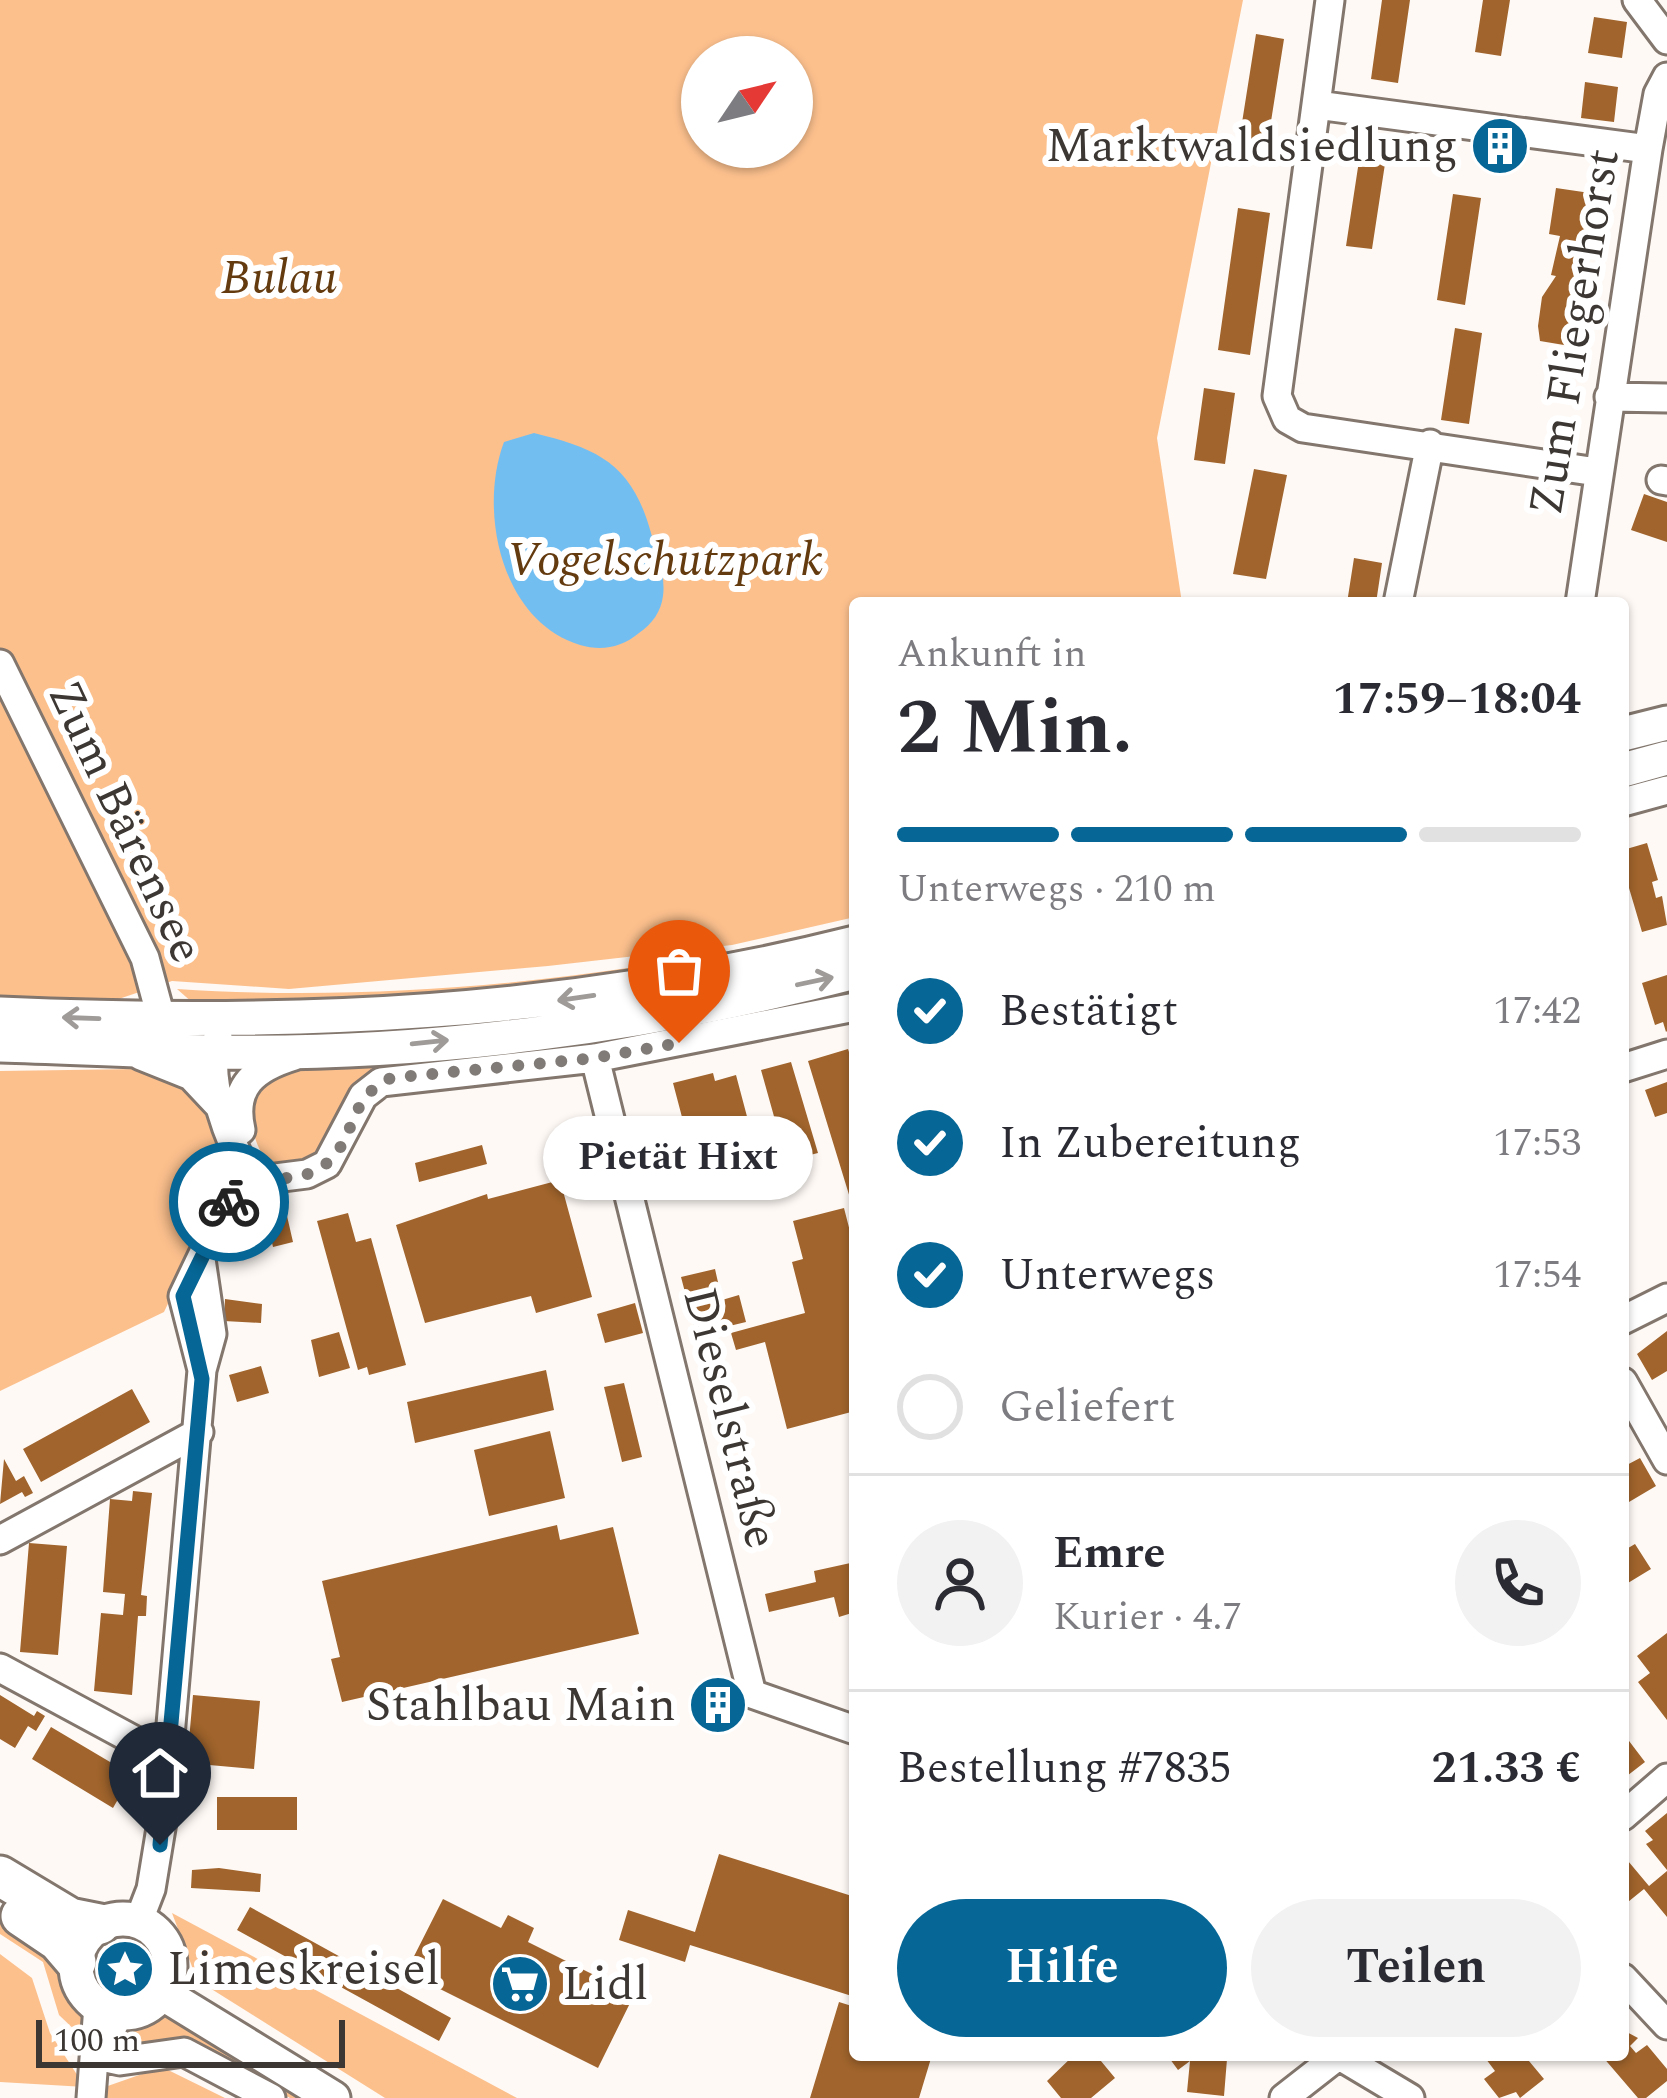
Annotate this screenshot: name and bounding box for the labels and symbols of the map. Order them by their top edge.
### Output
north arrow [681,36,813,168]
place label: Marktwaldsiedlung [1046,110,1458,183]
building icon: Marktwaldsiedlung [1469,115,1531,177]
street label: Zum Fliegerhorst [1510,143,1640,521]
park label: Bulau [221,242,337,315]
park label: Vogelschutzpark [507,524,823,597]
street label: Zum Bärensee [28,669,222,975]
pin [628,920,730,1043]
one-way arrow [795,969,833,992]
one-way arrow [557,987,596,1010]
one-way arrow [62,1006,101,1029]
one-way arrow [410,1030,449,1053]
callout: Pietät Hixt [544,1115,814,1199]
courier [169,1142,289,1262]
street label: Dieselstraße [662,1280,798,1556]
place label: Stahlbau Main [366,1669,676,1742]
building icon: Stahlbau Main [687,1674,749,1736]
pin [109,1722,211,1845]
place label: Limeskreisel [167,1933,440,2006]
place icon: Limeskreisel [94,1938,156,2000]
place label: Lidl [562,1948,648,2021]
supermarket icon: Lidl [489,1953,551,2015]
scale bar [36,2014,345,2067]

